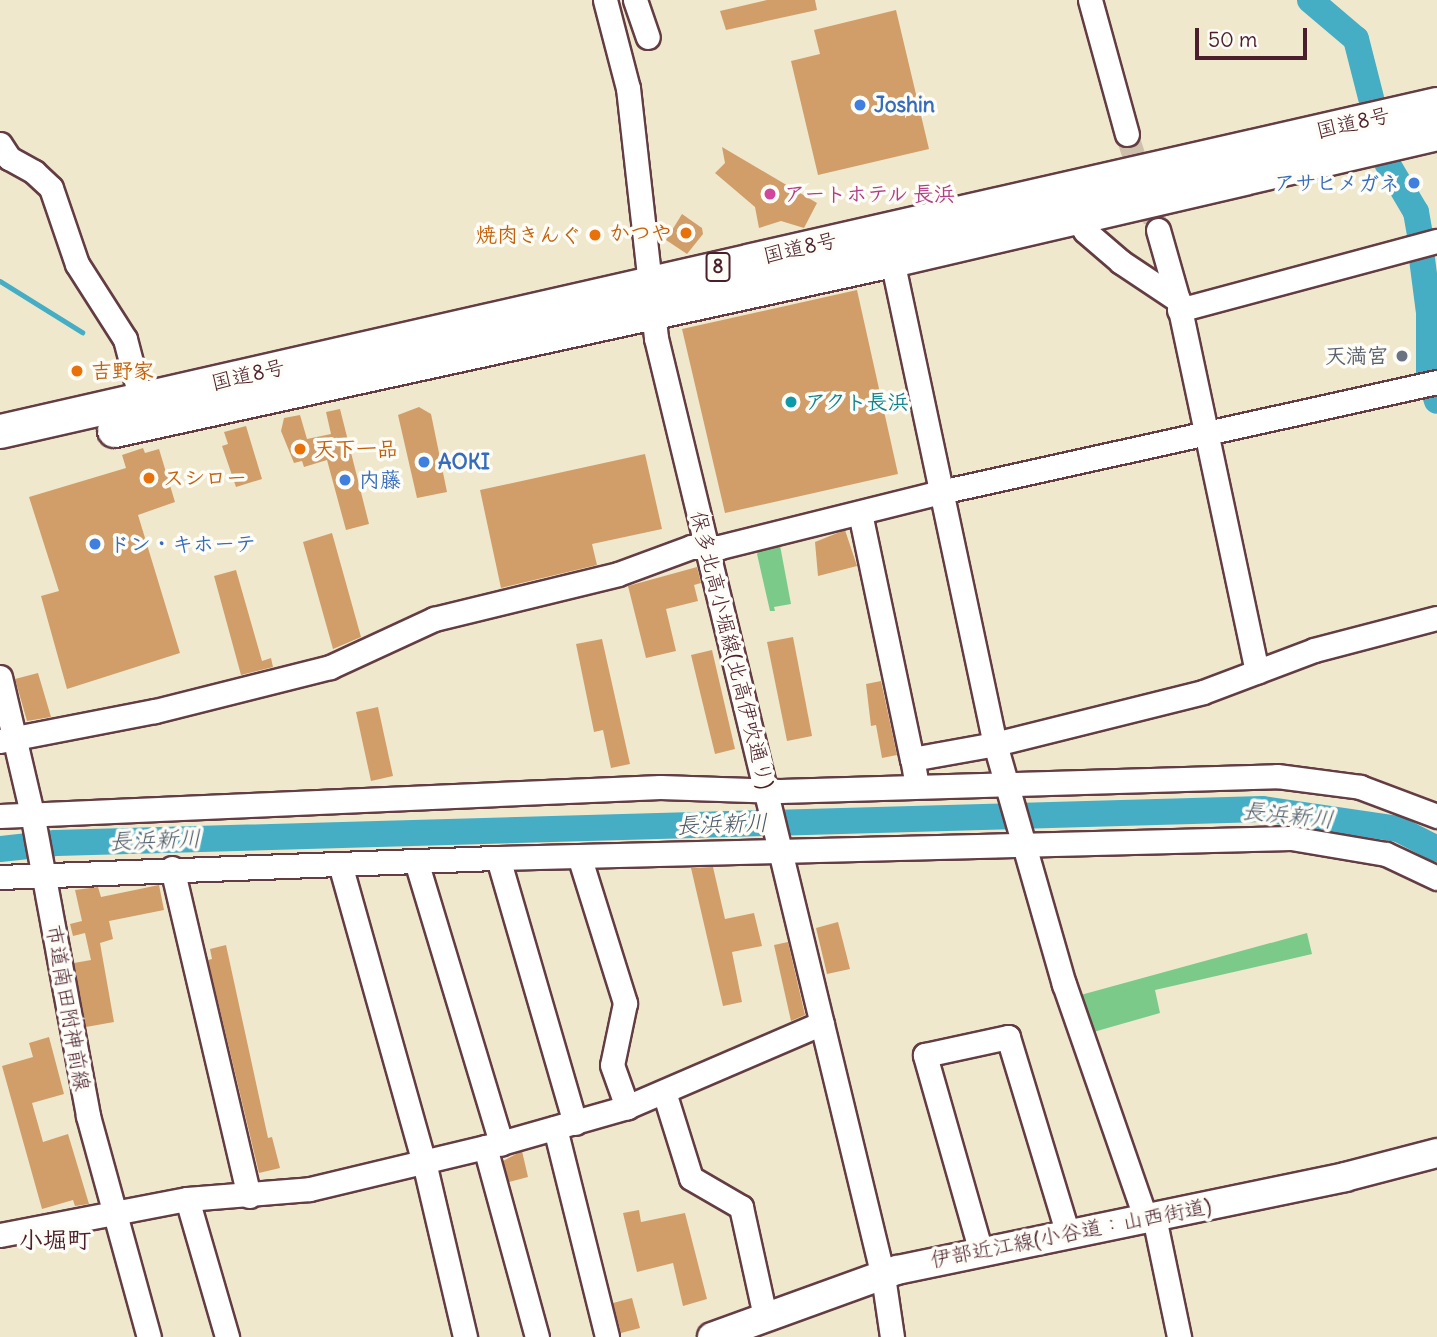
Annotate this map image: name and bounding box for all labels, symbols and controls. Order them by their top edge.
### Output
scale bar [1199,14,1311,58]
text: 50 m [1208,26,1257,53]
place label: Joshin [874,92,935,118]
marker: Joshin [852,97,868,113]
street label: 国道8号 [1314,102,1392,144]
place label: アサヒメガネ [1274,170,1400,196]
marker: アサヒメガネ [1406,175,1422,191]
place label: アートホテル 長浜 [784,181,956,207]
marker: アートホテル 長浜 [762,186,778,202]
place label: かつや [609,220,672,246]
place label: 焼肉きんぐ [476,222,581,248]
marker: かつや [678,225,694,241]
marker: 焼肉きんぐ [587,227,603,243]
street label: 国道8号 [761,227,839,269]
road number: 8 [704,252,732,282]
place label: 天満宮 [1325,343,1388,369]
marker: 天満宮 [1394,348,1410,364]
street label: 国道8号 [209,354,287,396]
place label: 吉野家 [91,358,154,384]
marker: 吉野家 [69,363,85,379]
place label: アクト長浜 [805,389,910,415]
marker: アクト長浜 [783,394,799,410]
place label: 天下一品 [314,436,398,462]
marker: 天下一品 [292,441,308,457]
place label: AOKI [438,449,490,475]
marker: AOKI [416,454,432,470]
place label: スシロー [163,465,247,491]
place label: 内藤 [359,467,401,493]
marker: スシロー [141,470,157,486]
marker: 内藤 [337,472,353,488]
street label: 保多北高小堀線(北高伊吹通り) [685,508,779,792]
place label: ドン・キホーテ [109,531,256,557]
marker: ドン・キホーテ [87,536,103,552]
water label: 長浜新川 [1241,796,1335,834]
water label: 長浜新川 [676,809,768,839]
water label: 長浜新川 [109,825,201,855]
street label: 市道南田附神前線 [41,923,95,1093]
street label: 伊部近江線(小谷道：山西街道) [928,1193,1214,1273]
district label: 小堀町 [19,1226,91,1254]

